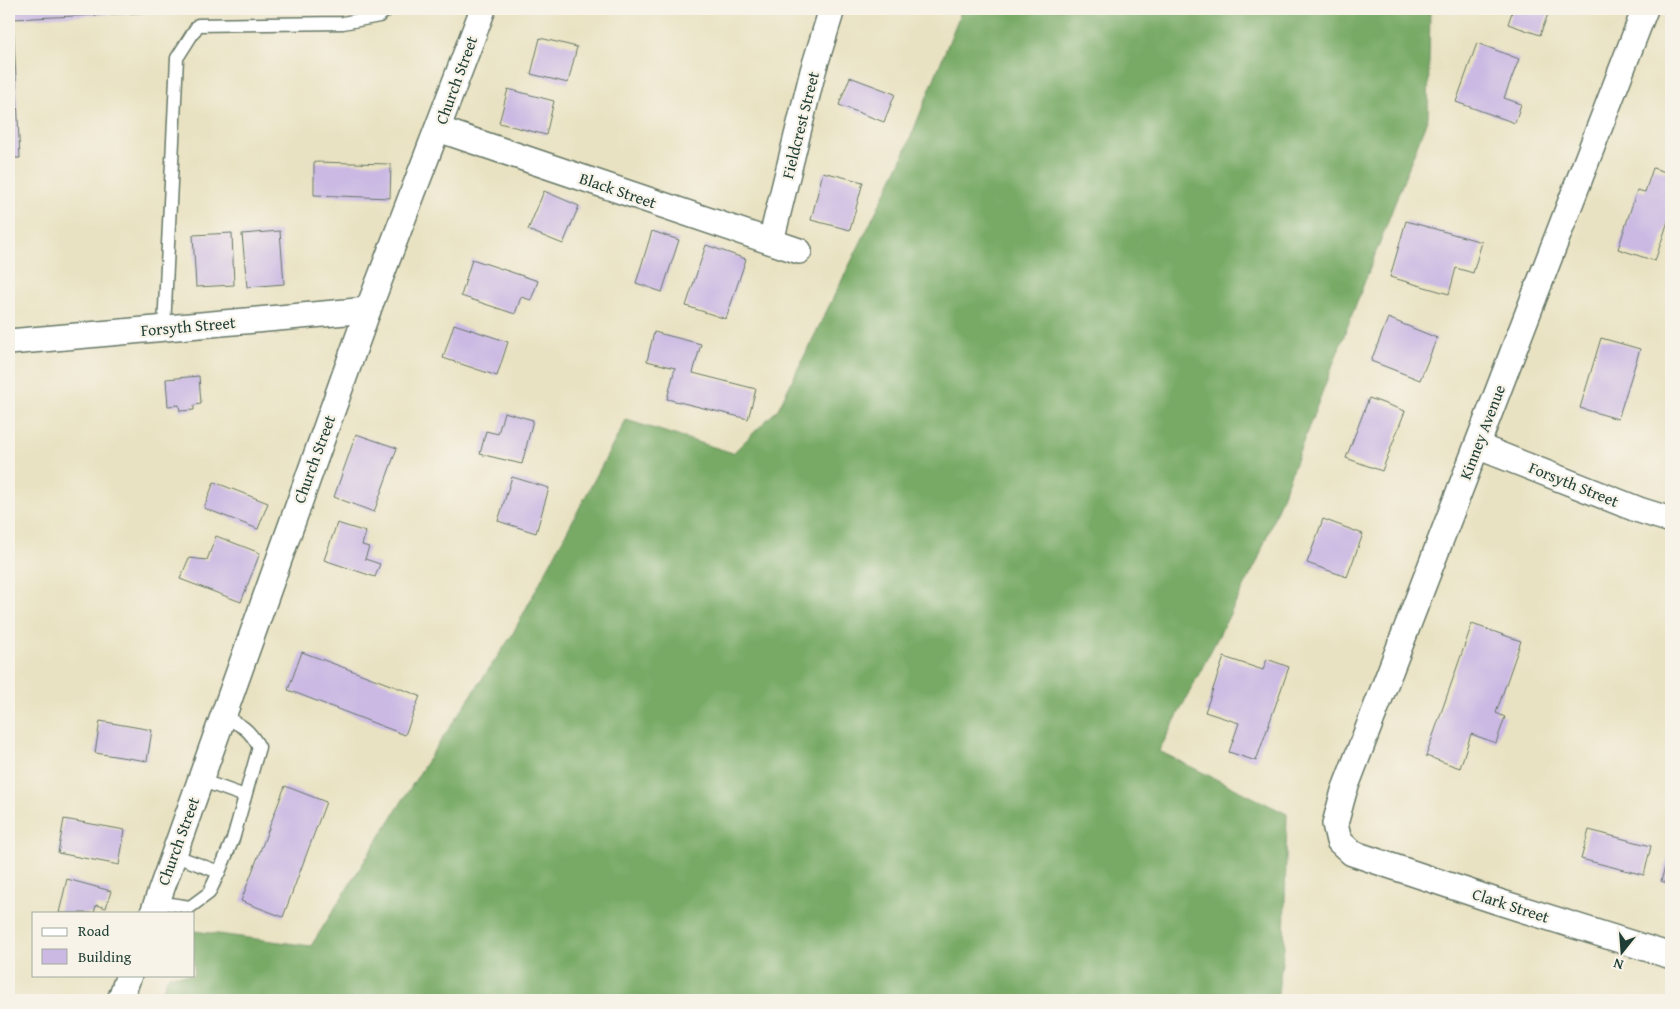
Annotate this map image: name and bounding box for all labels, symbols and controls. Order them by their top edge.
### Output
street label: Church Street [429,32,483,128]
street label: Fieldcrest Street [775,68,825,181]
street label: Black Street [576,166,660,214]
street label: Forsyth Street [140,310,237,342]
street label: Kinney Avenue [1453,381,1511,483]
street label: Church Street [287,411,341,507]
street label: Forsyth Street [1526,455,1623,513]
street label: Church Street [151,793,205,889]
street label: Clark Street [1470,881,1553,929]
legend [32,912,195,976]
text: Road [78,920,109,941]
north arrow [1598,926,1648,976]
text: Building [78,946,132,967]
text: N [1610,953,1626,975]

